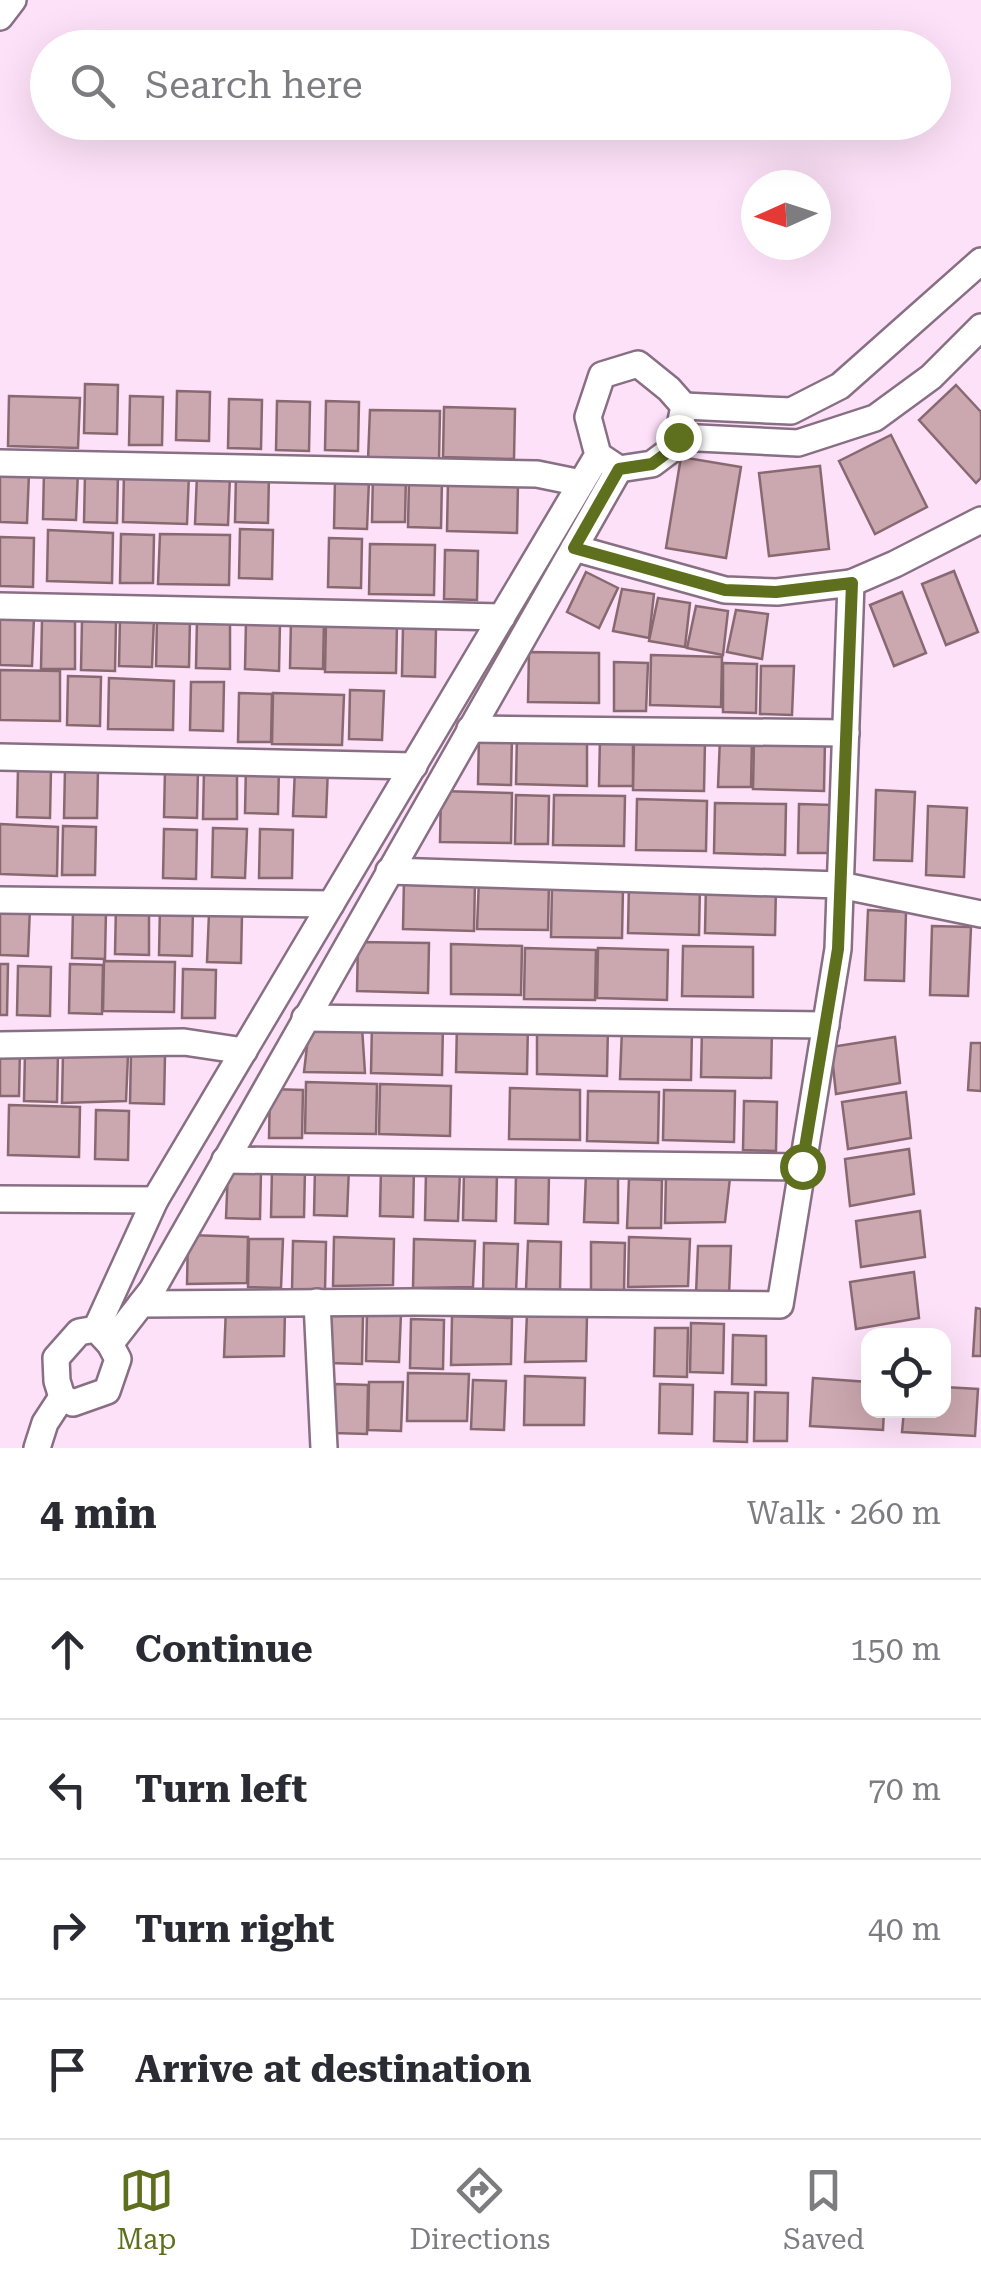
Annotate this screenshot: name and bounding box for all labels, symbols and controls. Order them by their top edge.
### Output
search box [30,30,951,140]
icon: search [65,58,120,113]
text: Search here [145,63,363,107]
north arrow [741,170,831,260]
route end [656,415,702,461]
route start [780,1144,826,1190]
map controls [861,1328,951,1418]
button: locate [861,1328,951,1418]
text: 4 min [40,1489,157,1538]
text: Walk · 260 m [747,1494,941,1532]
icon: ahead [40,1622,95,1677]
text: Continue [135,1627,313,1671]
text: 150 m [850,1630,941,1668]
icon: left [40,1762,95,1817]
text: Turn left [135,1767,307,1811]
text: 70 m [868,1770,941,1808]
icon: right [40,1902,95,1957]
text: Turn right [135,1907,334,1951]
text: 40 m [868,1910,941,1948]
icon: arrive [40,2042,95,2097]
text: Arrive at destination [135,2047,531,2091]
tab: Map [117,2163,176,2256]
tab: Directions [409,2163,550,2256]
tab: Saved [783,2163,865,2256]

